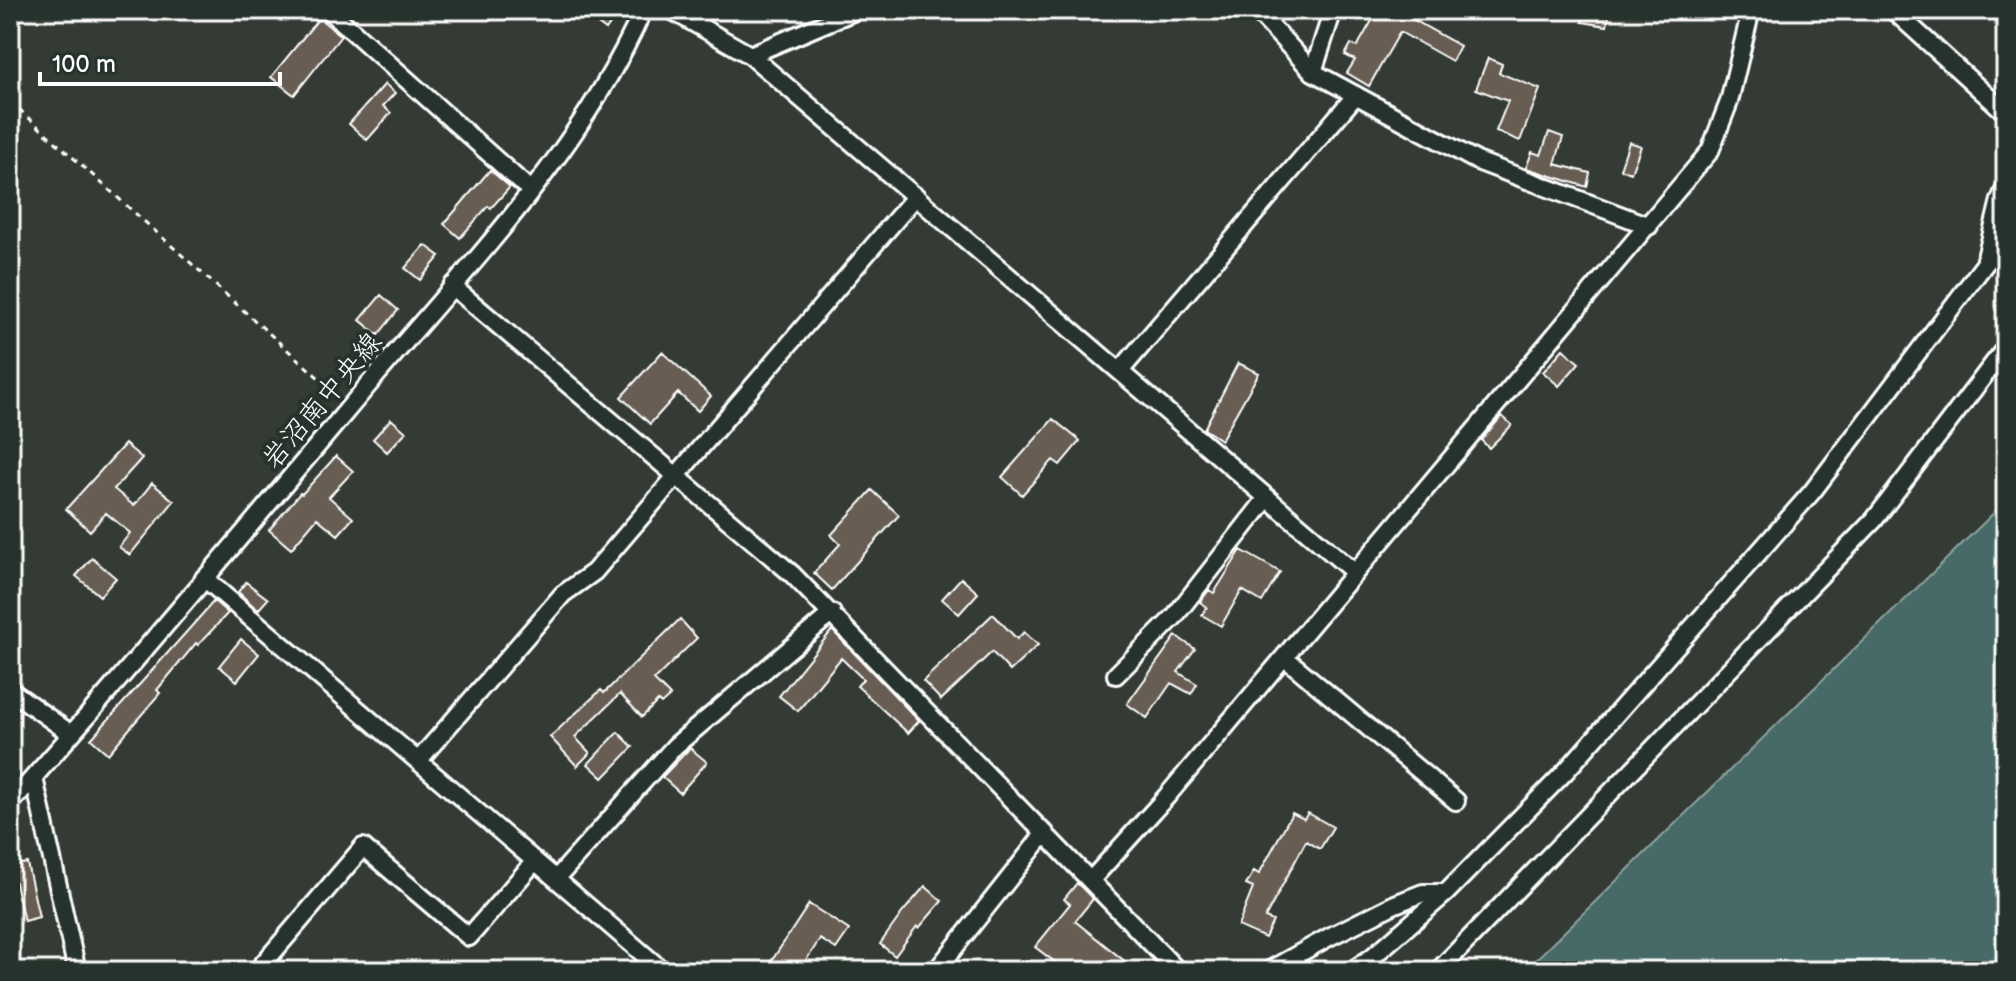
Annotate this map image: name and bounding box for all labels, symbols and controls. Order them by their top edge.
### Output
scale bar [40,36,280,86]
text: 100 m [52,50,116,79]
street label: 岩沼南中央線 [256,326,389,476]

